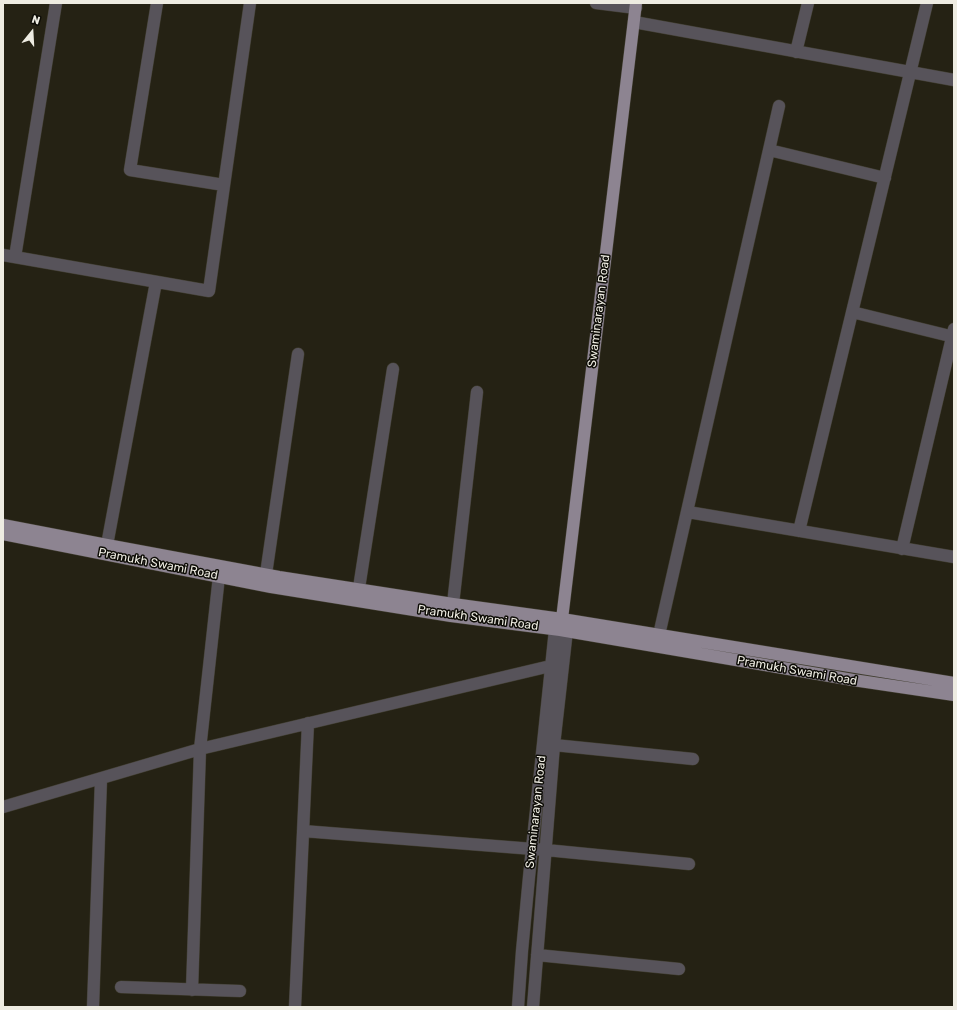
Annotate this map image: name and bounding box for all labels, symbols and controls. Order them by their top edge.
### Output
north arrow [12,12,52,52]
text: N [30,13,42,28]
street label: Swaminarayan Road [585,254,613,368]
street label: Pramukh Swami Road [97,545,219,583]
street label: Pramukh Swami Road [417,602,539,634]
street label: Pramukh Swami Road [736,653,858,689]
street label: Swaminarayan Road [523,755,549,869]

